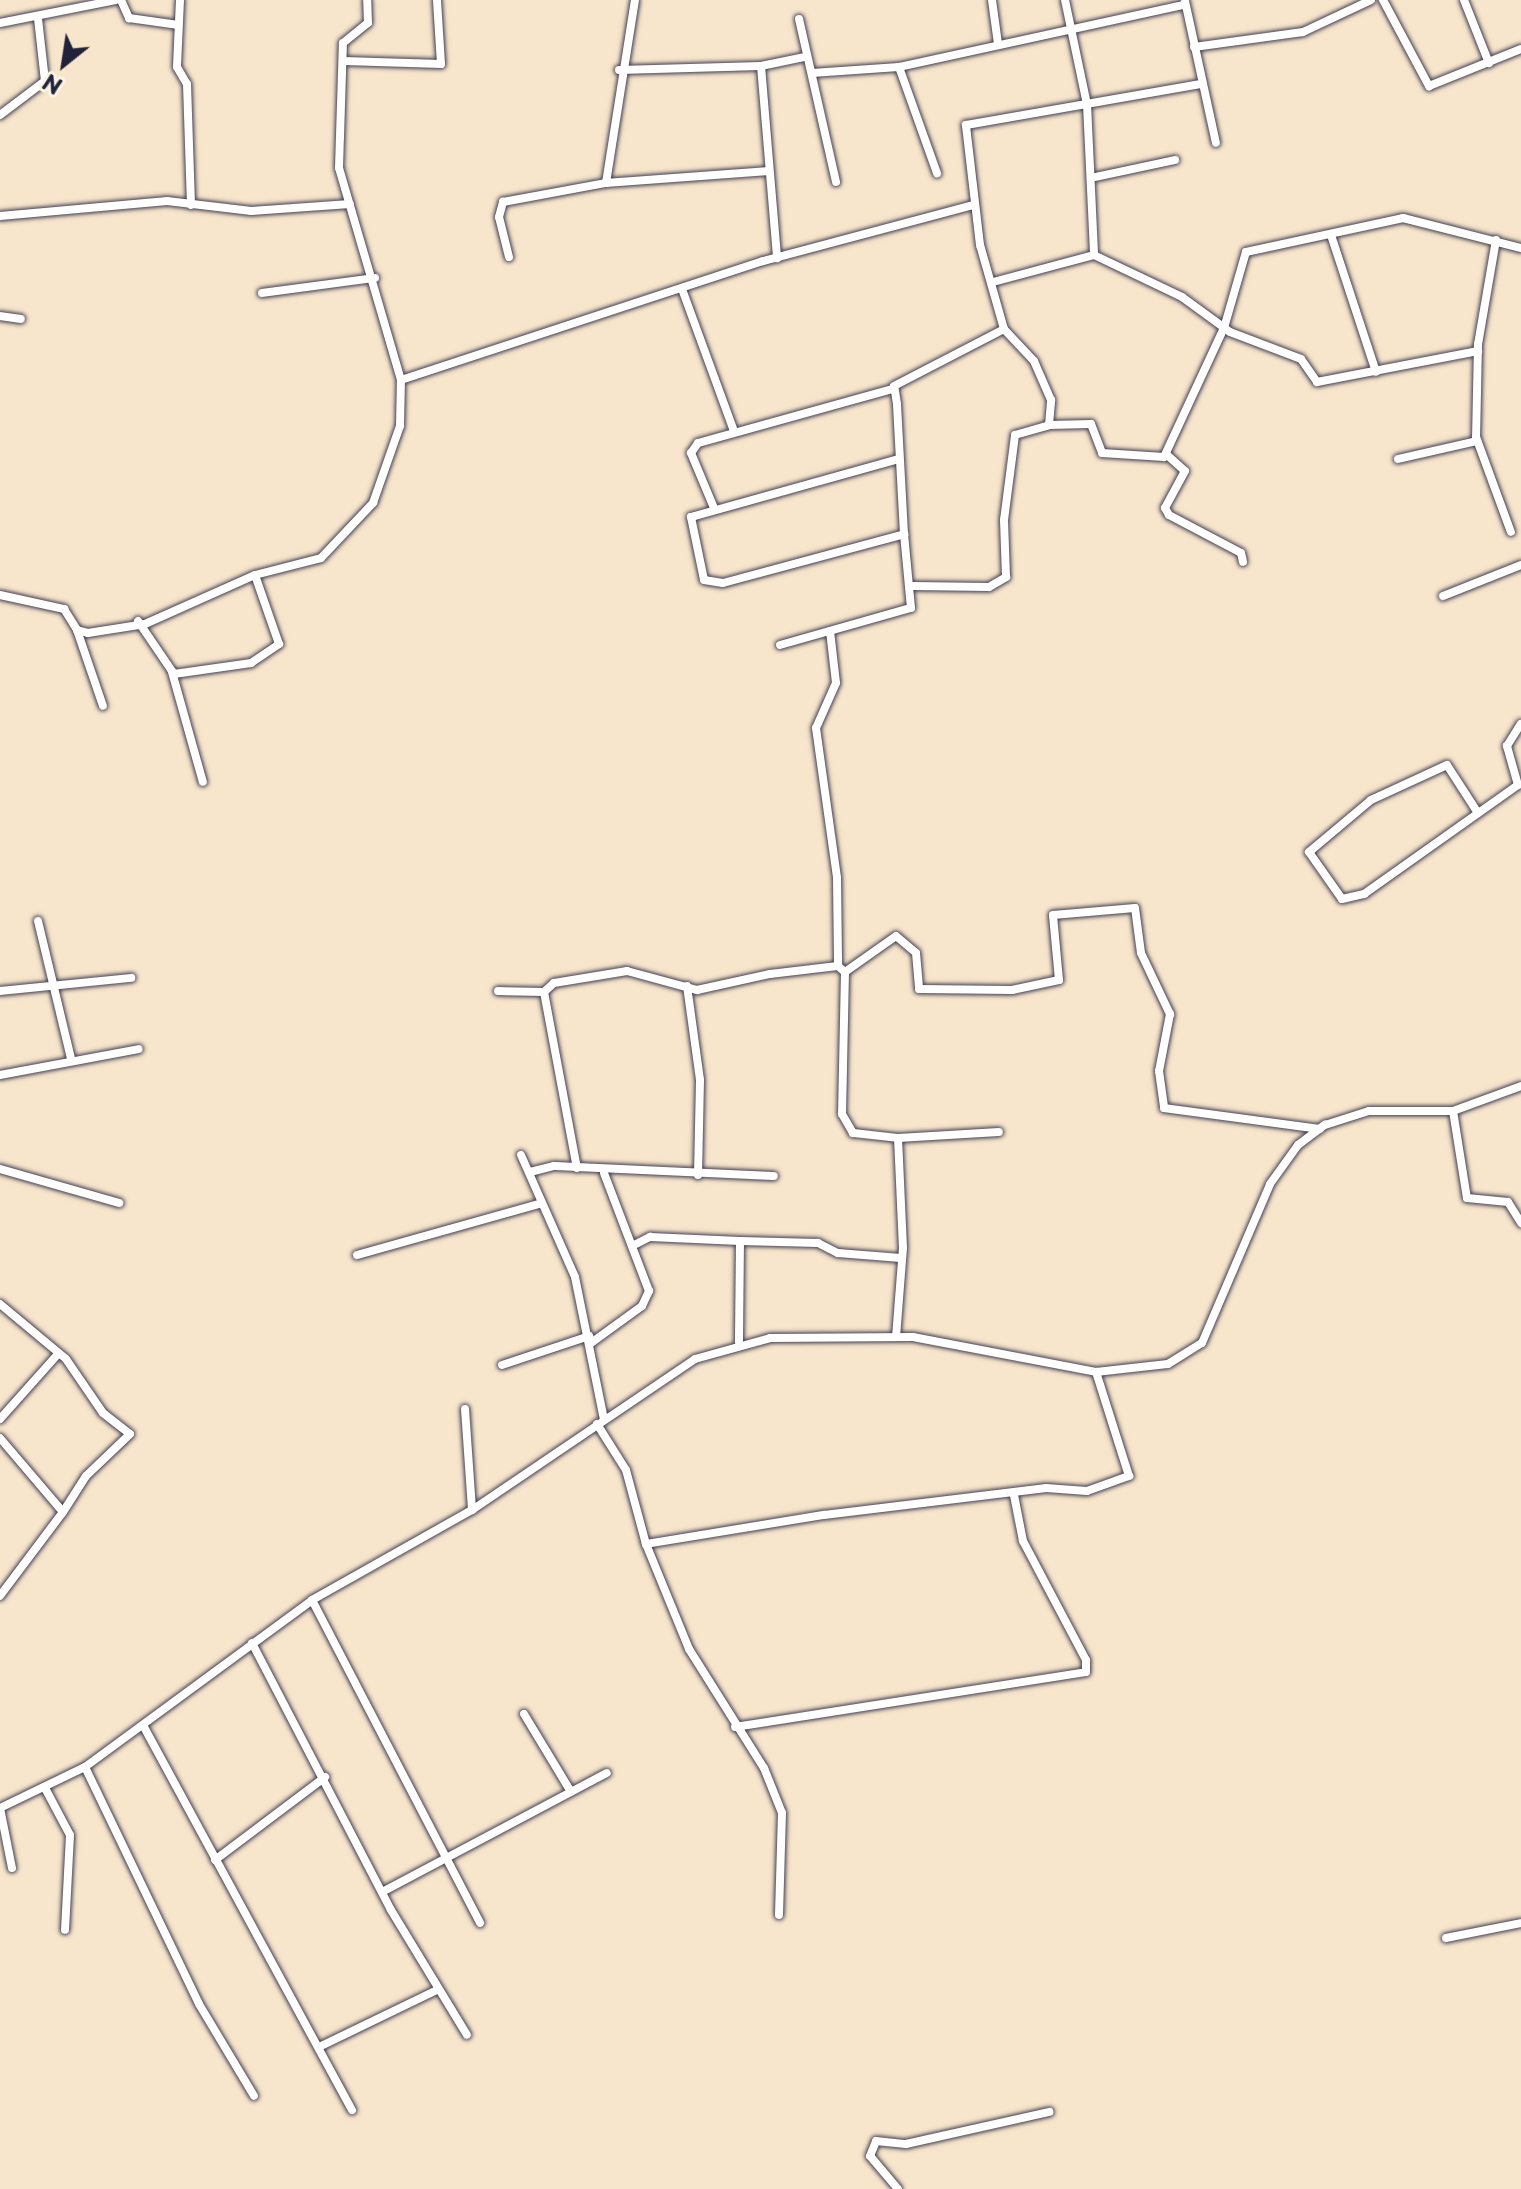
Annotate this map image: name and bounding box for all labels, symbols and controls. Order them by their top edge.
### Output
north arrow [24,24,104,104]
text: N [36,67,68,104]

